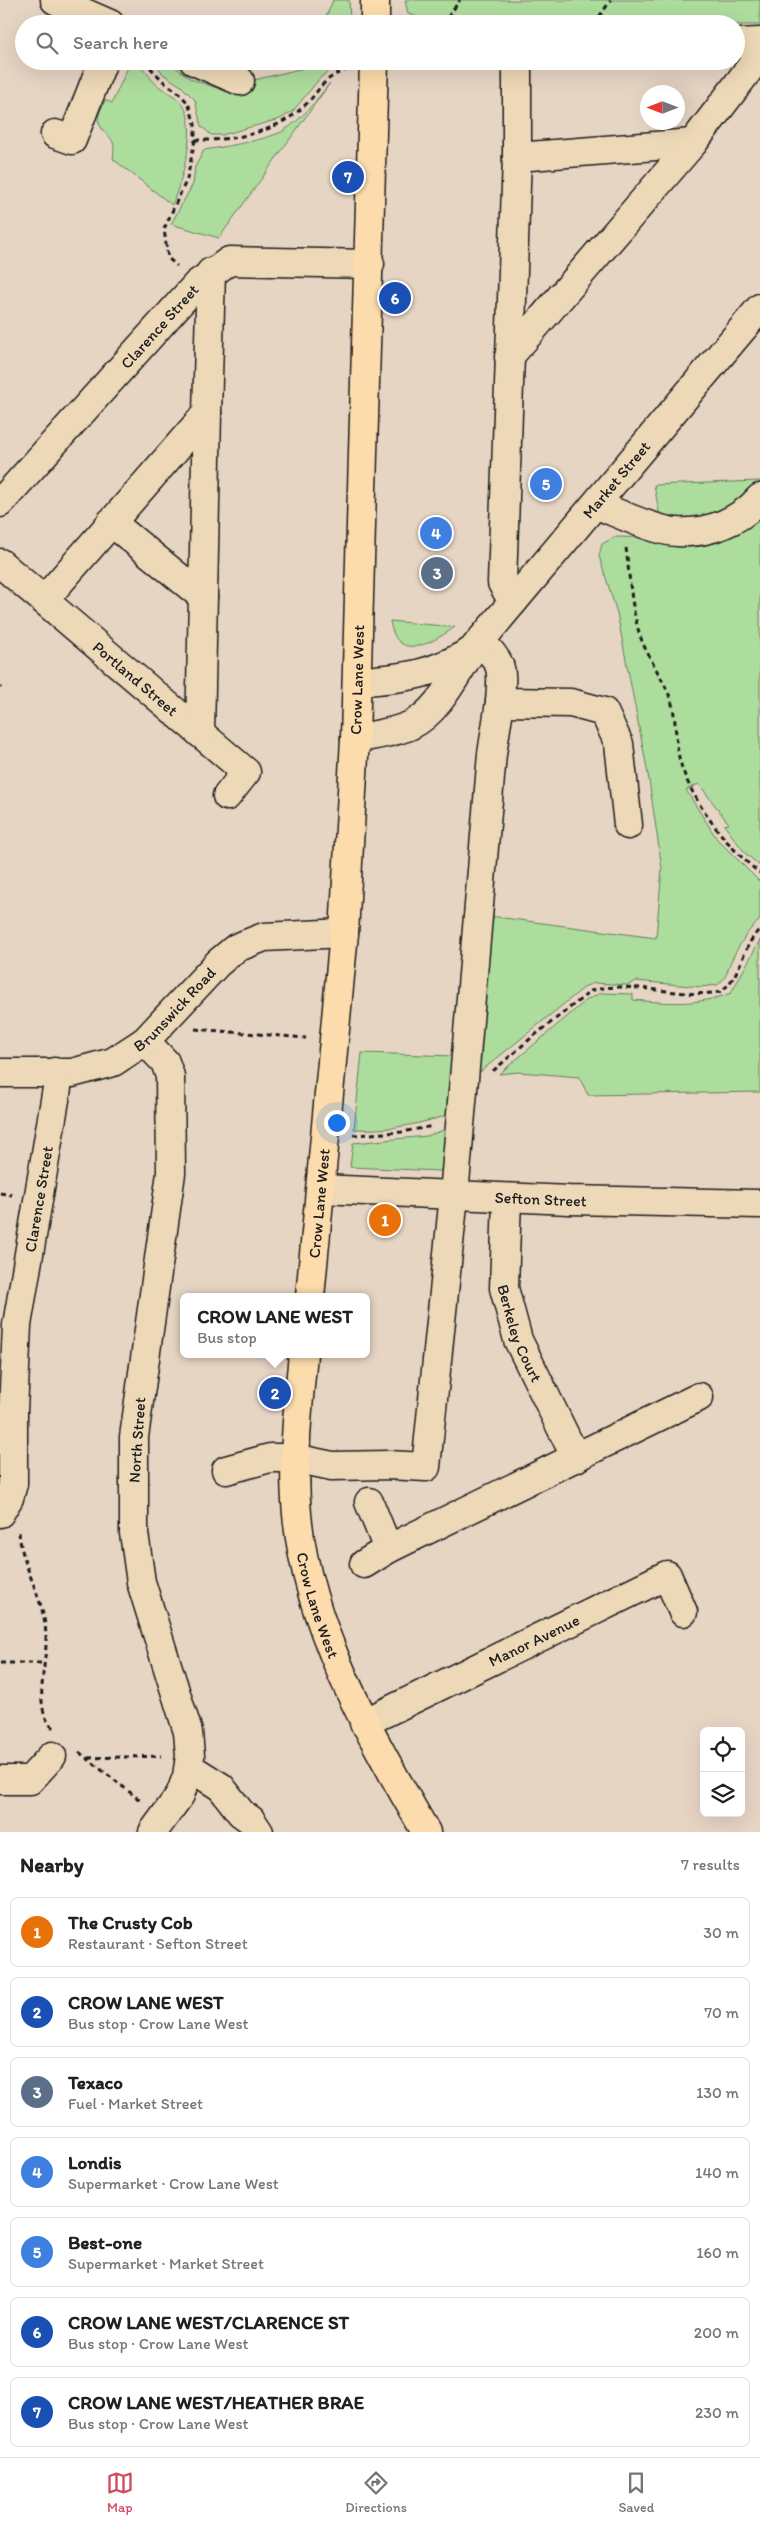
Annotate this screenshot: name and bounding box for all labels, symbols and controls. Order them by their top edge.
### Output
search box [15,15,745,70]
icon: search [33,29,61,57]
text: Search here [73,31,168,54]
north arrow [640,85,685,130]
pin: 7 [332,158,364,196]
pin: 6 [379,279,411,317]
street label: Clarence Street [116,280,202,372]
street label: Market Street [578,437,654,522]
pin: 5 [530,465,562,503]
pin: 4 [420,514,452,552]
pin: 3 [421,554,453,592]
street label: Crow Lane West [346,625,368,735]
street label: Portland Street [89,637,182,720]
street label: Brunswick Road [130,962,219,1056]
your location [324,1110,350,1136]
street label: Clarence Street [20,1144,57,1253]
street label: Crow Lane West [304,1148,333,1259]
street label: Sefton Street [494,1187,587,1210]
pin: 1 [369,1201,401,1239]
street label: Berkeley Court [494,1282,547,1385]
popup [180,1293,370,1358]
text: CROW LANE WEST [197,1305,353,1328]
text: Bus stop [197,1328,257,1347]
pin: 2 [259,1374,291,1412]
street label: North Street [125,1397,149,1483]
street label: Crow Lane West [293,1550,344,1661]
street label: Manor Avenue [485,1610,582,1670]
map controls [700,1727,745,1817]
button: locate [700,1727,745,1772]
button: layers [700,1772,745,1817]
text: Nearby [20,1852,84,1877]
text: 7 results [681,1855,740,1874]
text: The Crusty Cob [68,1911,193,1934]
text: 1 [33,1923,41,1942]
text: 30 m [703,1923,739,1942]
text: Restaurant · Sefton Street [68,1934,248,1953]
text: CROW LANE WEST [68,1991,224,2014]
text: 2 [33,2003,41,2022]
text: 70 m [704,2003,739,2022]
text: Bus stop · Crow Lane West [68,2014,249,2033]
text: Texaco [68,2071,123,2094]
text: 3 [33,2083,41,2102]
text: 130 m [696,2083,739,2102]
text: Fuel · Market Street [68,2094,203,2113]
text: Londis [68,2151,122,2174]
text: 4 [32,2163,42,2182]
text: 140 m [695,2163,739,2182]
text: Supermarket · Crow Lane West [68,2174,279,2193]
text: Best-one [68,2231,142,2254]
text: 5 [33,2243,41,2262]
text: 160 m [696,2243,739,2262]
text: Supermarket · Market Street [68,2254,264,2273]
text: CROW LANE WEST/CLARENCE ST [68,2311,349,2334]
text: 6 [33,2323,41,2342]
text: 200 m [694,2323,739,2342]
text: Bus stop · Crow Lane West [68,2334,249,2353]
text: CROW LANE WEST/HEATHER BRAE [68,2391,364,2414]
text: 7 [33,2403,41,2422]
text: 230 m [695,2403,739,2422]
text: Bus stop · Crow Lane West [68,2414,249,2433]
tab: Map [106,2469,134,2516]
tab: Directions [345,2469,407,2516]
tab: Saved [618,2469,654,2516]

